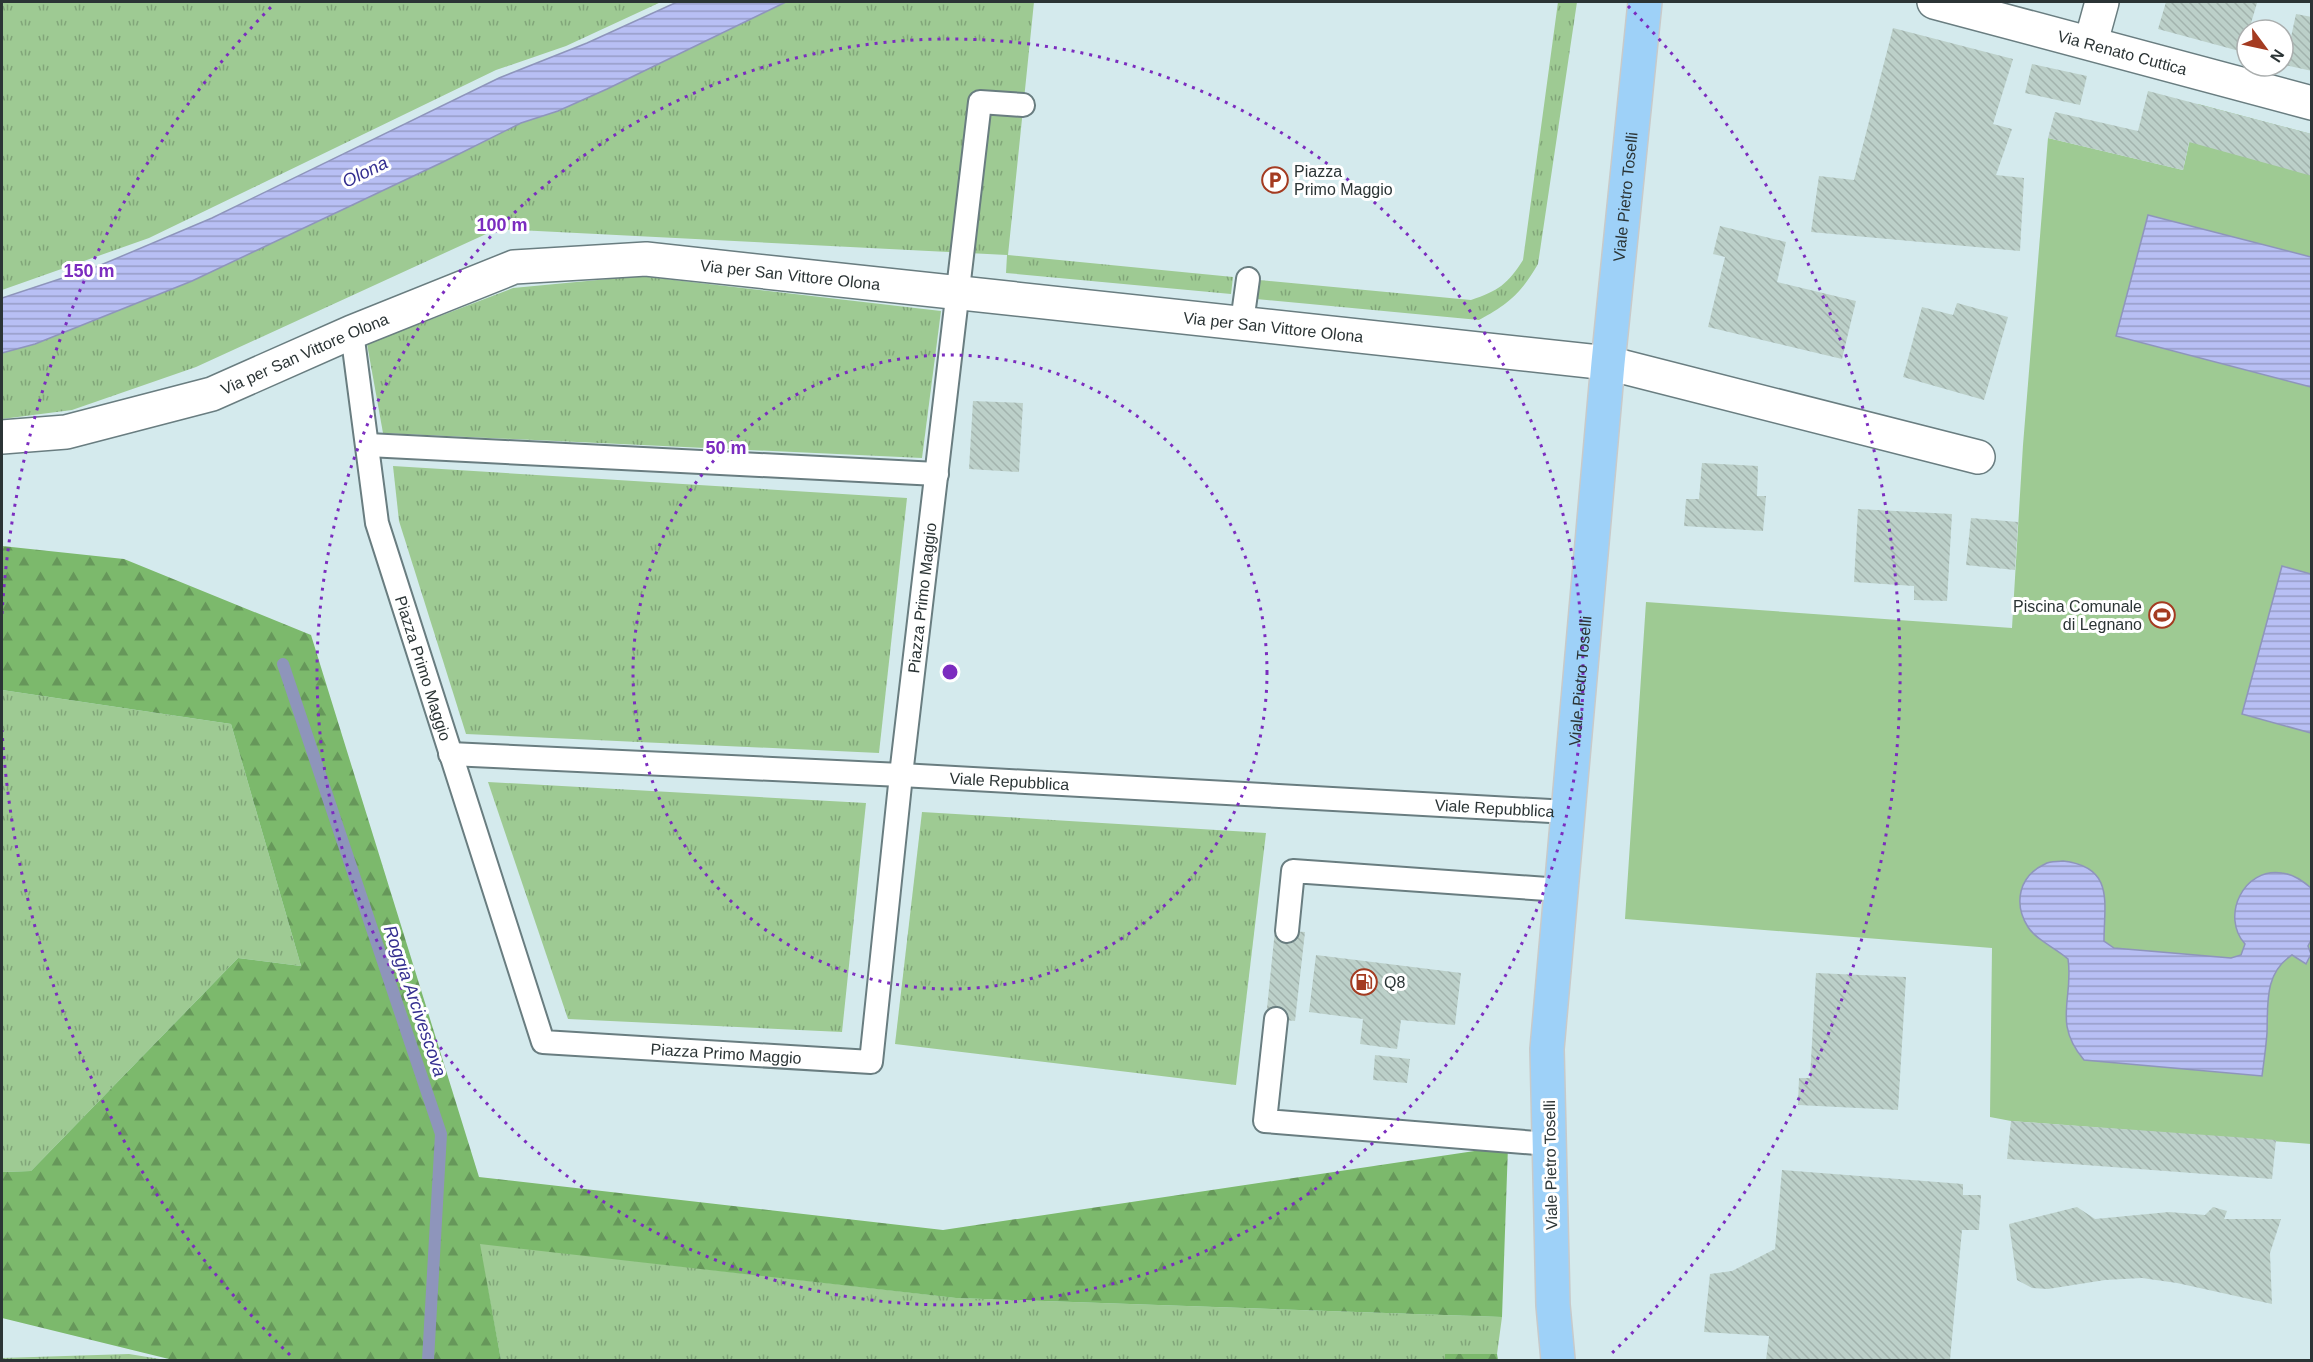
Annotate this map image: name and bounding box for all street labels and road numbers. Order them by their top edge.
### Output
street label: Via Renato Cuttica [2056,27,2189,78]
street label: Viale Pietro Toselli [1610,131,1641,263]
street label: Via per San Vittore Olona [699,257,881,293]
street label: Via per San Vittore Olona [1182,309,1364,346]
street label: Via per San Vittore Olona [218,310,391,398]
street label: Piazza Primo Maggio [905,522,940,674]
street label: Piazza Primo Maggio [392,594,454,743]
street label: Viale Pietro Toselli [1566,615,1594,746]
street label: Viale Repubblica [949,770,1070,793]
street label: Viale Repubblica [1434,797,1555,820]
street label: Piazza Primo Maggio [650,1041,802,1067]
street label: Viale Pietro Toselli [1541,1100,1560,1230]

